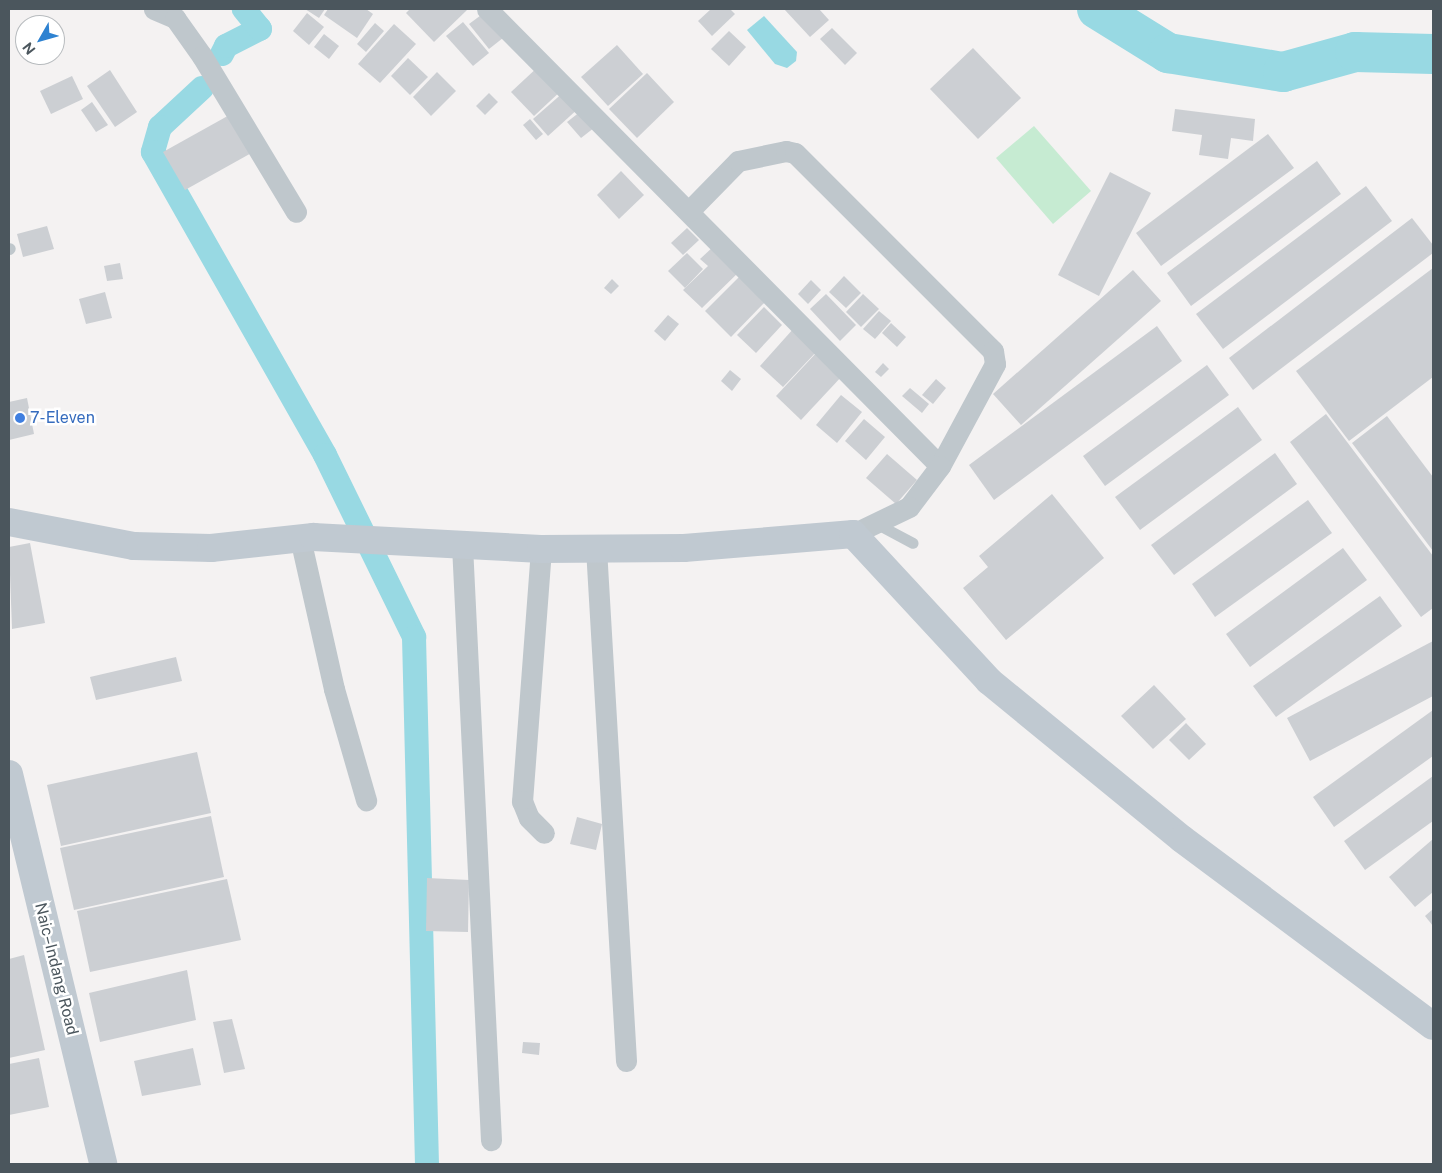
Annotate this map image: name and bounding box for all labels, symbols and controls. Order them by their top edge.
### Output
north arrow [15,15,65,65]
text: N [19,39,39,58]
place label: 7-Eleven [30,408,95,428]
marker: 7-Eleven [14,412,26,424]
street label: Naic–Indang Road [30,901,82,1037]

